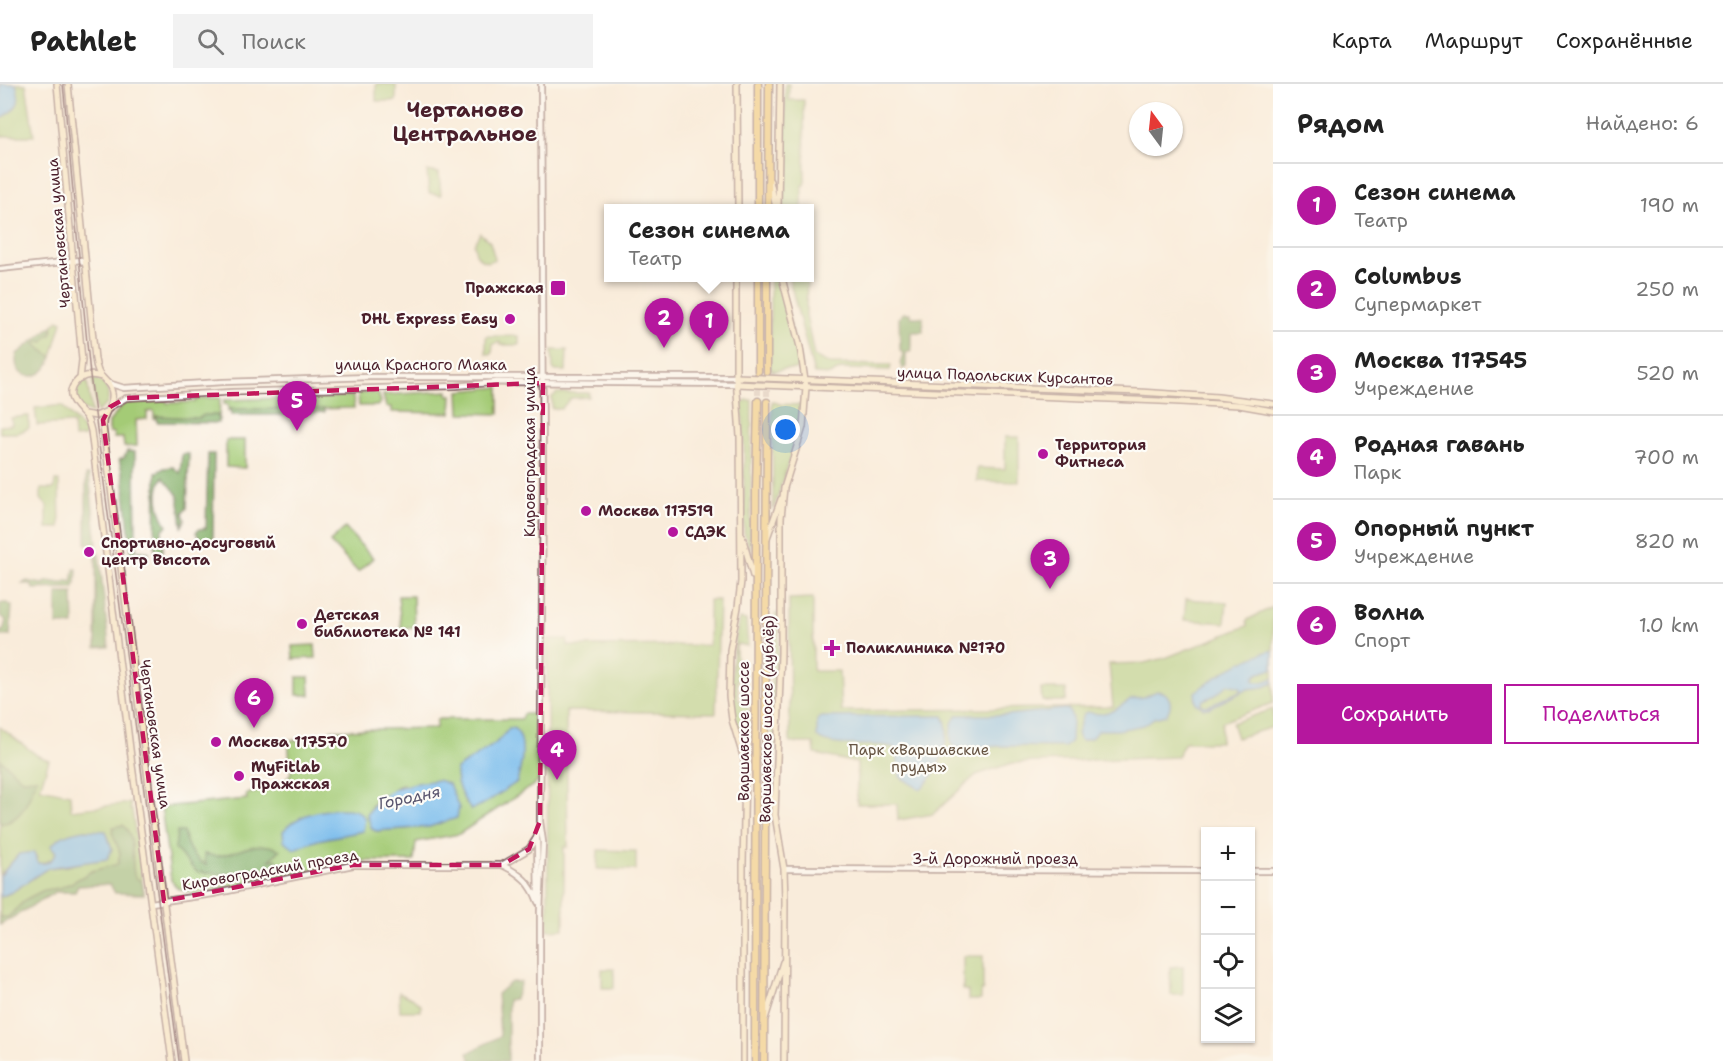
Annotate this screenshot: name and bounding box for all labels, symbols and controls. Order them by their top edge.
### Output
search box [173,14,593,68]
text: Pathlet [30,22,137,60]
icon: search [194,25,227,58]
text: Поиск [242,27,306,56]
text: Карта [1332,27,1392,55]
text: Маршрут [1425,27,1523,55]
text: Сохранённые [1556,27,1693,55]
district label: Чертаново Центральное [393,96,537,148]
north arrow [1129,102,1183,156]
text: Рядом [1297,106,1384,141]
text: Найдено: 6 [1586,110,1699,136]
street label: Чертановская улица [42,156,76,309]
text: Сезон синема [1354,178,1516,207]
text: 1 [1312,192,1321,218]
text: 190 m [1640,192,1699,218]
popup [604,204,814,282]
text: Театр [1354,207,1408,233]
text: Сезон синема [628,216,790,245]
text: Театр [628,245,682,271]
text: Columbus [1354,262,1461,291]
text: 2 [1310,276,1324,302]
text: 250 m [1635,276,1699,302]
place label: Пражская [465,278,544,298]
marker: Пражская [549,279,567,297]
text: Супермаркет [1354,291,1481,317]
pin: 2 [644,298,684,348]
pin: 1 [690,302,728,351]
place label: DHL Express Easy [361,309,498,329]
marker: DHL Express Easy [503,312,517,326]
text: Москва 117545 [1354,346,1527,375]
street label: улица Красного Маяка [335,355,508,375]
text: 3 [1310,360,1324,386]
text: 520 m [1636,360,1699,386]
street label: улица Подольских Курсантов [897,362,1114,390]
street label: Кировоградская улица [520,366,540,537]
text: Учреждение [1354,375,1474,401]
pin: 5 [278,382,316,431]
your location [771,415,800,444]
text: Родная гавань [1354,430,1525,459]
place label: Территория Фитнеса [1055,435,1146,472]
text: 4 [1310,444,1324,470]
text: 700 m [1634,444,1699,470]
marker: Территория Фитнеса [1036,447,1050,461]
text: Парк [1354,459,1401,485]
place label: Москва 117519 [598,501,713,521]
marker: Москва 117519 [579,504,593,518]
text: Опорный пункт [1354,514,1534,543]
place label: СДЭК [685,522,727,542]
marker: СДЭК [666,525,680,539]
text: 5 [1310,528,1323,554]
text: 820 m [1635,528,1699,554]
place label: Спортивно-досуговый центр Высота [101,533,276,570]
pin: 3 [1030,540,1070,589]
text: Учреждение [1354,543,1474,569]
marker: Спортивно-досуговый центр Высота [82,545,96,559]
text: Волна [1354,598,1424,627]
place label: Детская библиотека № 141 [314,605,461,642]
text: 6 [1310,612,1324,638]
text: 1.0 km [1639,612,1699,638]
street label: Варшавское шоссе (дублёр) [755,615,779,823]
marker: Детская библиотека № 141 [295,617,309,631]
text: Спорт [1354,627,1410,653]
place label: Поликлиника №170 [846,638,1005,658]
marker: Поликлиника №170 [823,639,841,657]
street label: Чертановская улица [135,658,175,811]
street label: Варшавское шоссе [734,661,754,801]
pin: 6 [234,678,274,728]
button: Сохранить [1297,684,1492,744]
button: Поделиться [1504,684,1699,744]
pin: 4 [538,730,576,780]
place label: Москва 117570 [228,732,347,752]
marker: Москва 117570 [209,735,223,749]
park label: Парк «Варшавские пруды» [849,740,989,777]
place label: MyFitlab Пражская [251,757,330,794]
marker: MyFitlab Пражская [232,769,246,783]
water label: Городня [376,781,442,814]
map controls [1201,827,1255,1043]
button: + [1201,827,1255,881]
street label: Кировоградский проезд [180,845,360,895]
street label: 3-й Дорожный проезд [912,849,1079,869]
button: − [1201,881,1255,935]
button: locate [1201,935,1255,989]
button: layers [1201,989,1255,1043]

